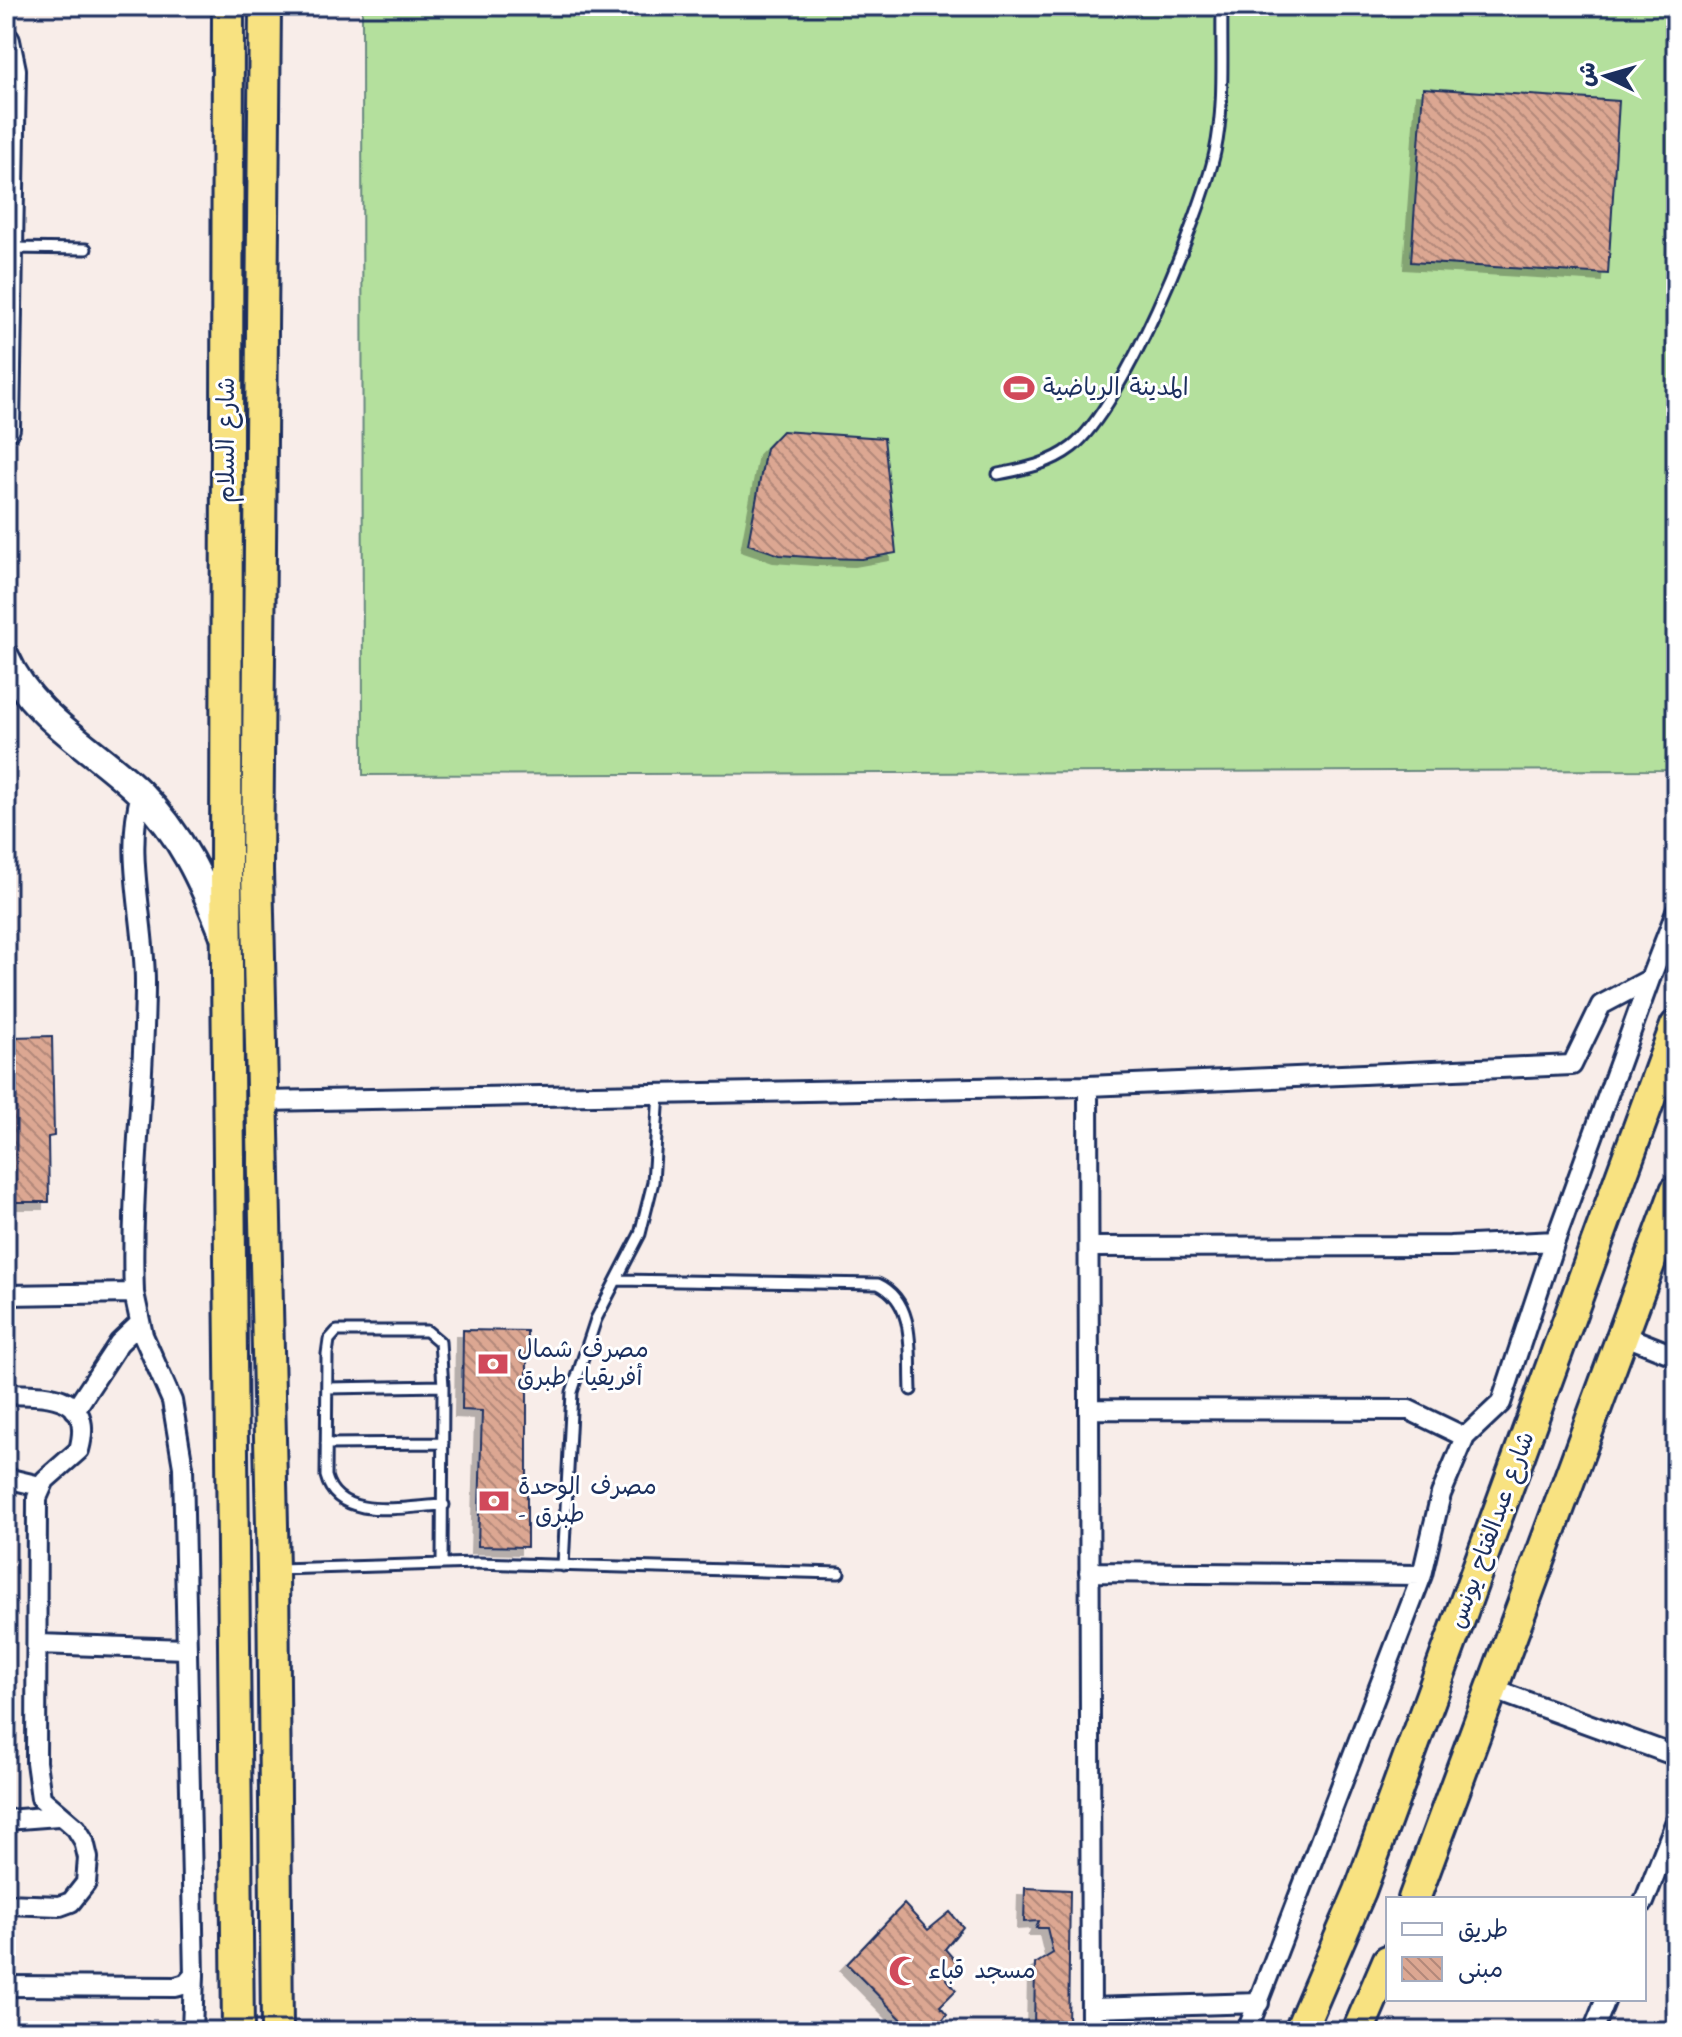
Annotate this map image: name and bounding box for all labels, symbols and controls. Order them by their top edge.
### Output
north arrow [1566,36,1646,116]
text: ش [1571,61,1604,88]
sports icon: المدينة الرياضية [1002,371,1036,405]
place label: المدينة الرياضية [1043,371,1189,405]
street label: شارع السلام [210,377,244,503]
place label: مصرف شمال أفريقيا- طبرق [517,1333,649,1395]
bank icon: مصرف شمال أفريقيا- طبرق [476,1347,510,1381]
street label: شارع عبدالفتاح يونس [1441,1427,1543,1633]
place label: مصرف الوحدة - طبرق [518,1470,657,1532]
bank icon: مصرف الوحدة - طبرق [477,1484,511,1518]
legend [1386,1897,1646,2001]
text: طريق [1458,1913,1508,1947]
text: مبنى [1458,1953,1503,1987]
mosque icon: مسجد قباء [887,1954,921,1988]
place label: مسجد قباء [928,1954,1036,1988]

